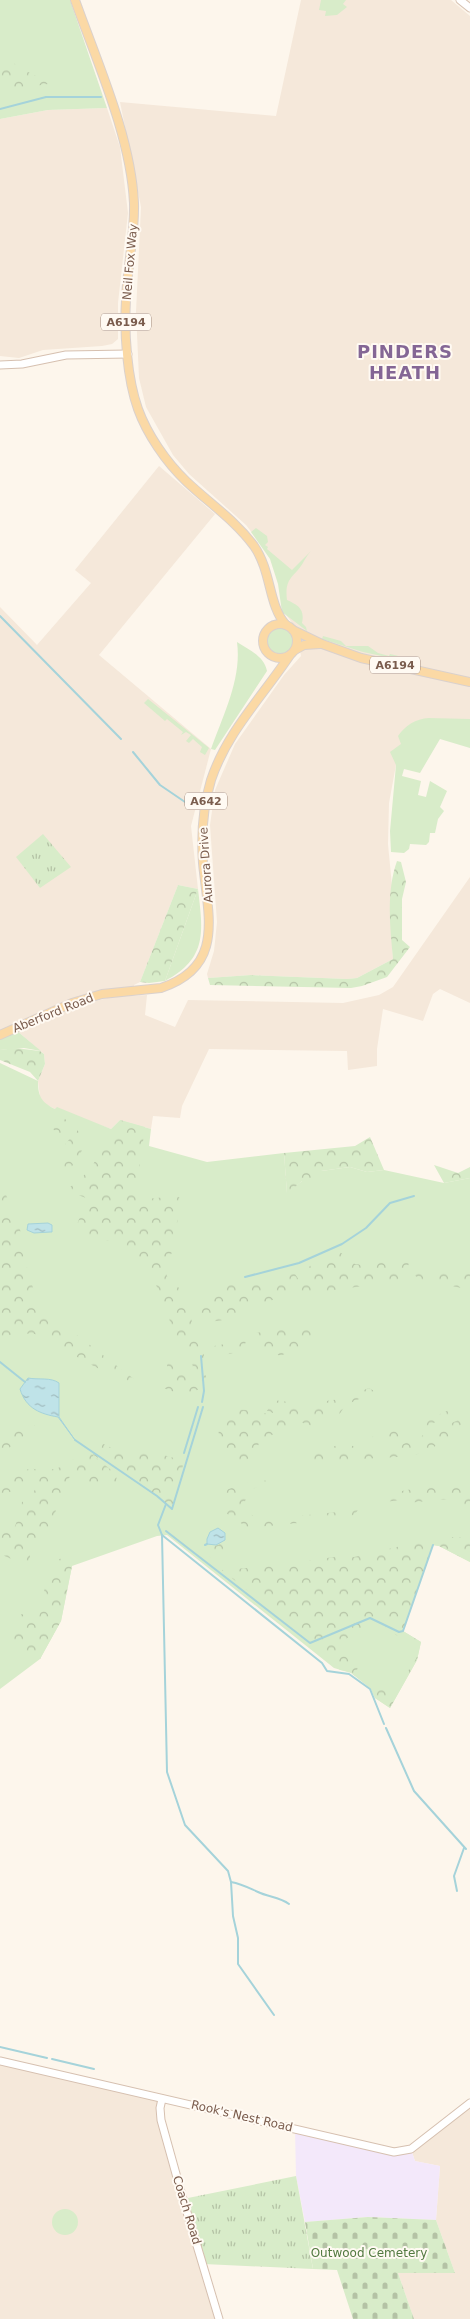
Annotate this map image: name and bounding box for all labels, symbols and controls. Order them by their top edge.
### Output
street label: Neil Fox Way [120,223,140,301]
road number: A6194 [101,314,151,331]
district label: PINDERS HEATH [357,341,453,383]
road number: A6194 [370,656,420,674]
road number: A642 [185,792,227,809]
street label: Aurora Drive [196,827,216,903]
street label: Aberford Road [11,990,95,1036]
street label: Rook's Nest Road [190,2097,294,2135]
street label: Coach Road [170,2174,204,2246]
park label: Outwood Cemetery [311,2246,427,2260]

